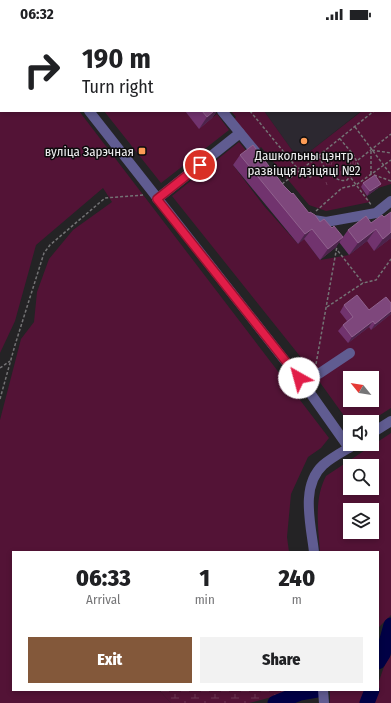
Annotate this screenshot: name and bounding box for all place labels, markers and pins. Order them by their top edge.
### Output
marker: Дашкольны цэнтр развіцця дзіцяці №2 [299,136,309,146]
place label: вуліца Зарэчная [45,144,134,159]
marker: вуліца Зарэчная [137,146,147,156]
pin [183,148,217,182]
place label: Дашкольны цэнтр развіцця дзіцяці №2 [248,148,361,178]

